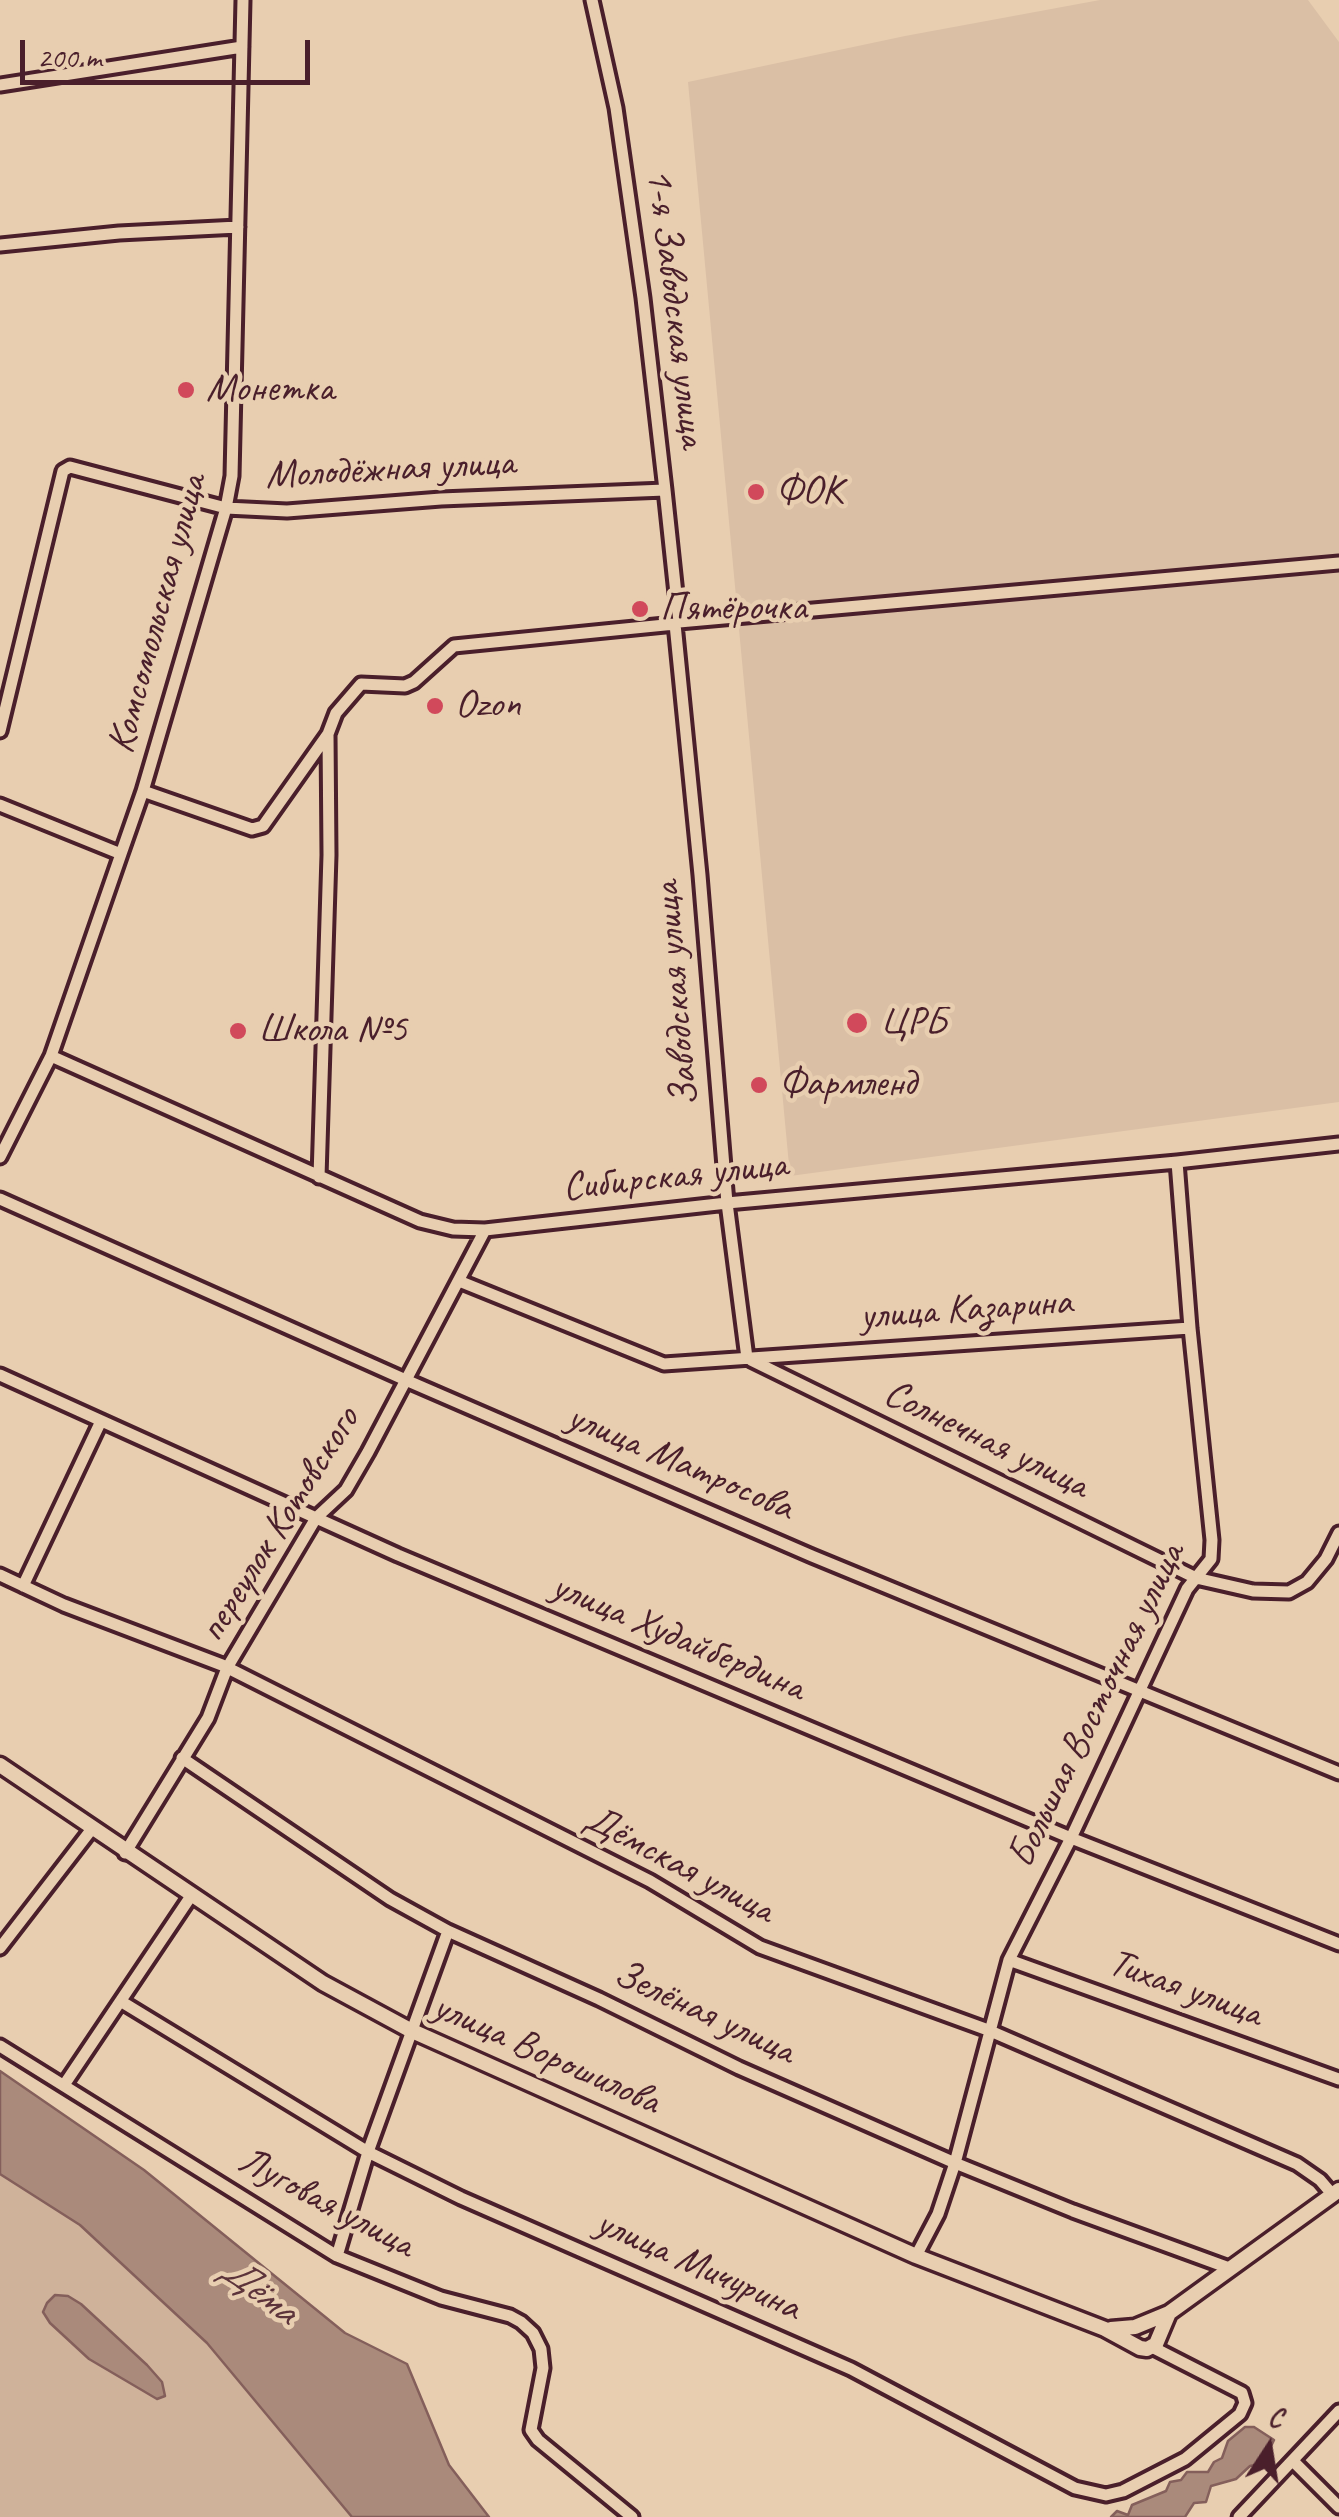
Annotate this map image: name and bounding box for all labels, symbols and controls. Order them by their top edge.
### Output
scale bar [25,20,315,82]
text: 200 m [37,38,102,76]
street label: 1-я Заводская улица [634,166,716,450]
place label: Монетка [206,366,334,414]
marker: Монетка [175,379,197,401]
street label: Молодёжная улица [264,440,516,500]
place label: ФОК [776,468,842,516]
street label: Комсомольская улица [98,470,218,758]
marker: ФОК [745,481,767,503]
place label: Пятёрочка [660,585,807,633]
marker: Пятёрочка [629,598,651,620]
place label: Ozon [455,682,521,730]
marker: Ozon [424,695,446,717]
street label: Заводская улица [643,880,711,1108]
place label: ЦРБ [880,999,946,1047]
place label: Школа №5 [258,1007,407,1055]
marker: ЦРБ [844,1010,870,1036]
marker: Школа №5 [227,1020,249,1042]
place label: Фармленд [779,1061,916,1109]
marker: Фармленд [748,1074,770,1096]
street label: Сибирская улица [561,1141,789,1213]
street label: улица Казарина [858,1279,1074,1341]
street label: Солнечная улица [876,1370,1096,1510]
street label: улица Матросова [560,1394,800,1532]
street label: переулок Котовского [189,1399,371,1651]
street label: Большая Восточная улица [998,1536,1196,1876]
street label: улица Худайбердина [544,1563,812,1713]
street label: Дёмская улица [576,1795,782,1935]
street label: Тихая улица [1102,1939,1268,2039]
street label: Зелёная улица [606,1950,802,2076]
street label: улица Ворошилова [425,1984,667,2126]
street label: Луговая улица [230,2137,422,2269]
street label: улица Мичурина [588,2200,808,2332]
water label: Дёма [209,2246,307,2336]
north arrow [1219,2397,1319,2497]
text: С [1265,2399,1286,2436]

